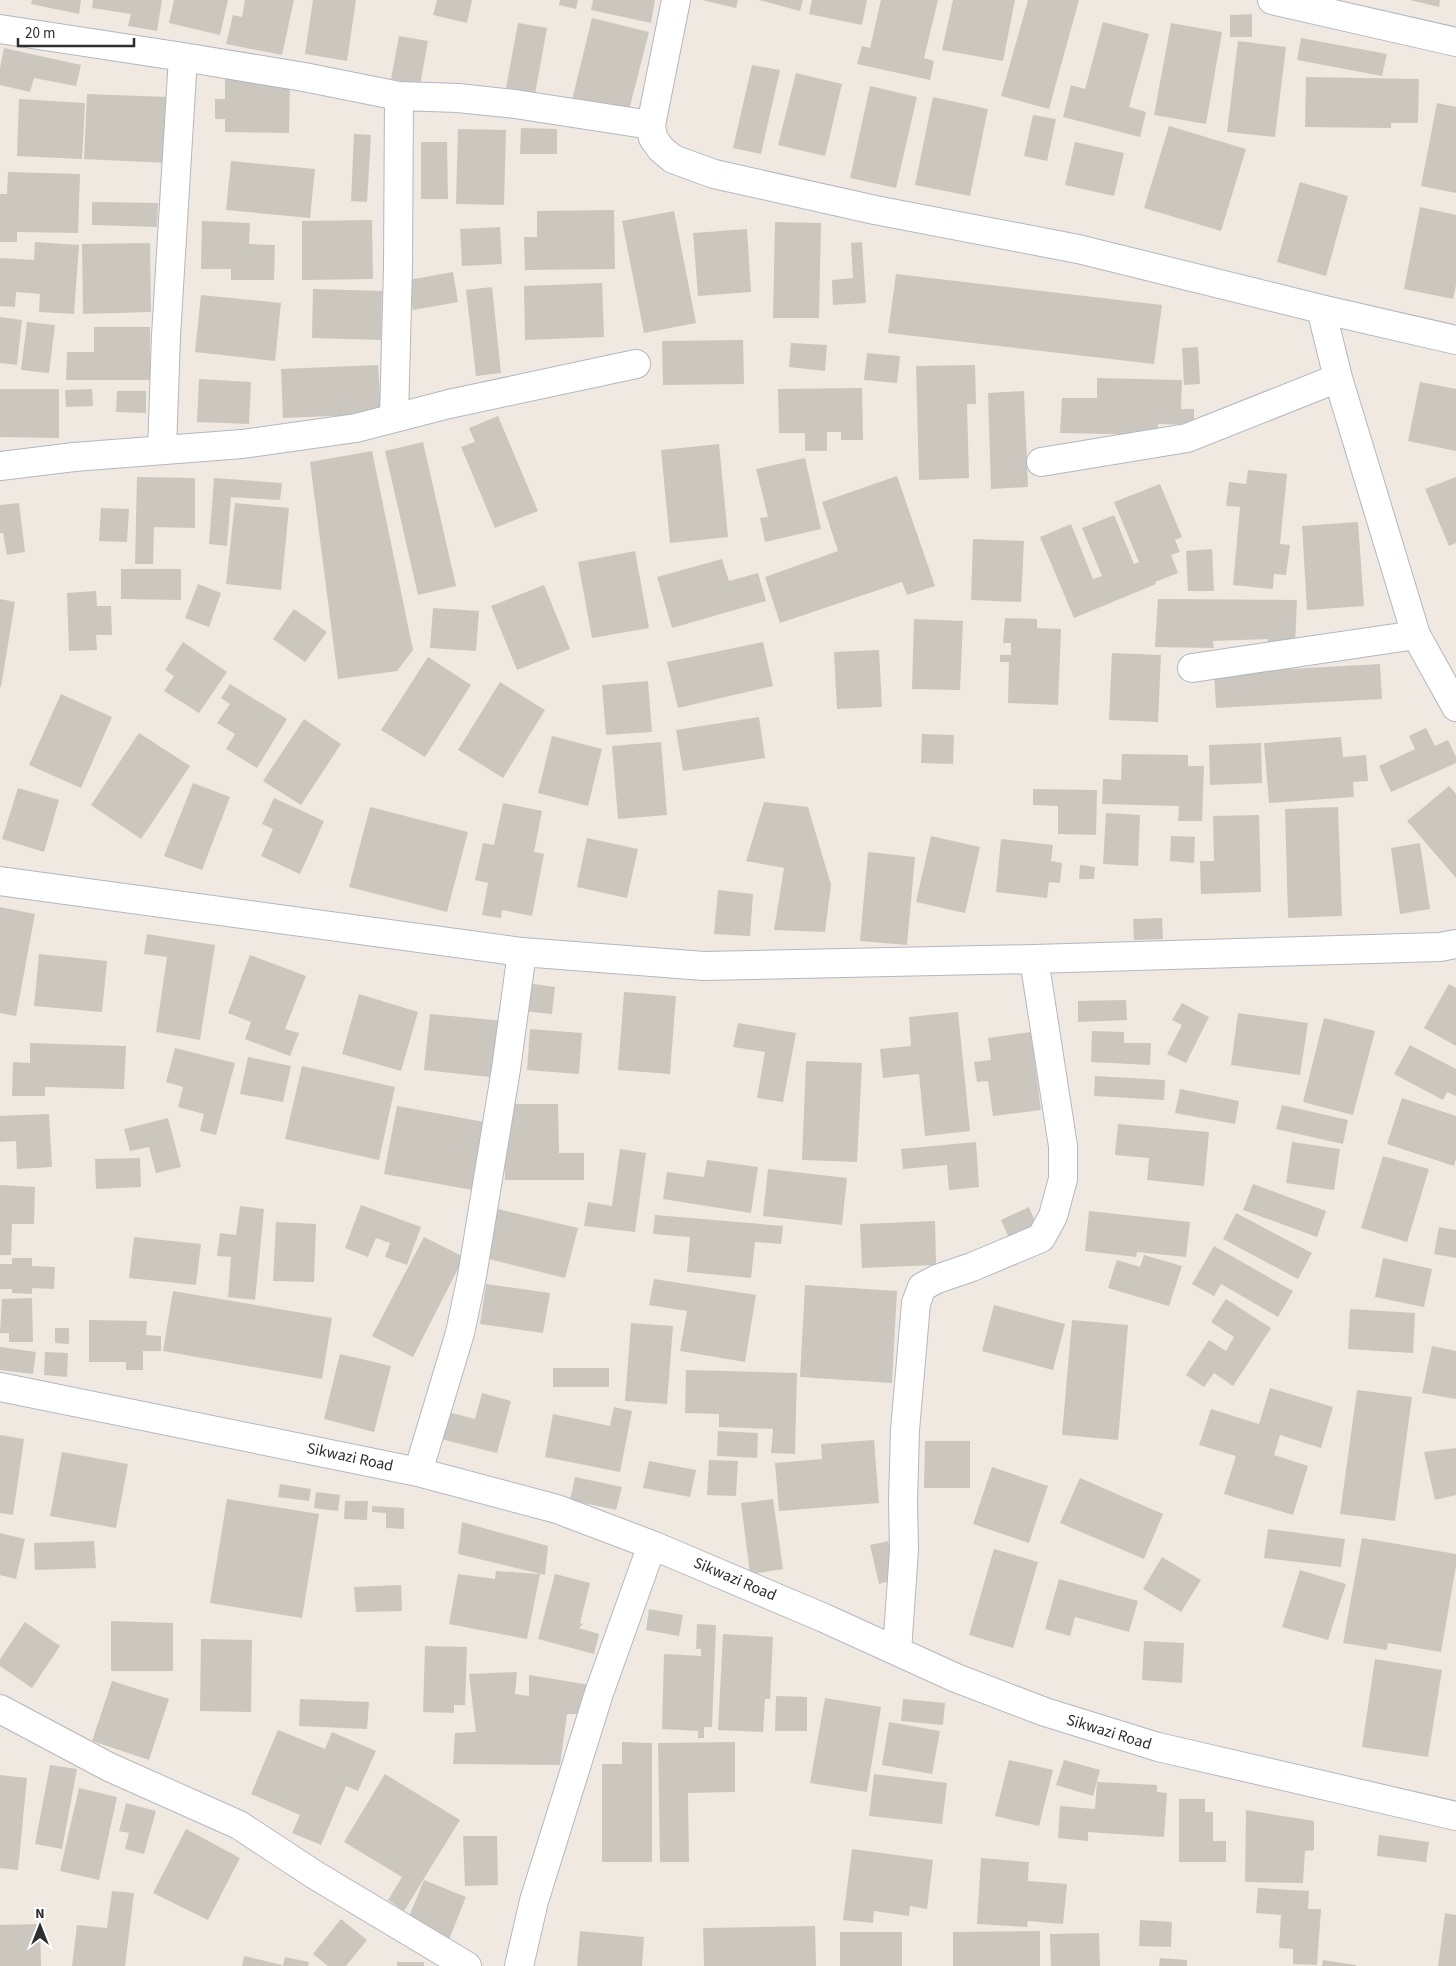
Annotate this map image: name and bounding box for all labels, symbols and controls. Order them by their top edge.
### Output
scale bar [18,15,134,47]
text: 20 m [25,23,55,44]
street label: Sikwazi Road [305,1437,395,1477]
street label: Sikwazi Road [690,1552,780,1606]
street label: Sikwazi Road [1064,1709,1154,1755]
north arrow [15,1901,65,1951]
text: N [35,1904,45,1924]

